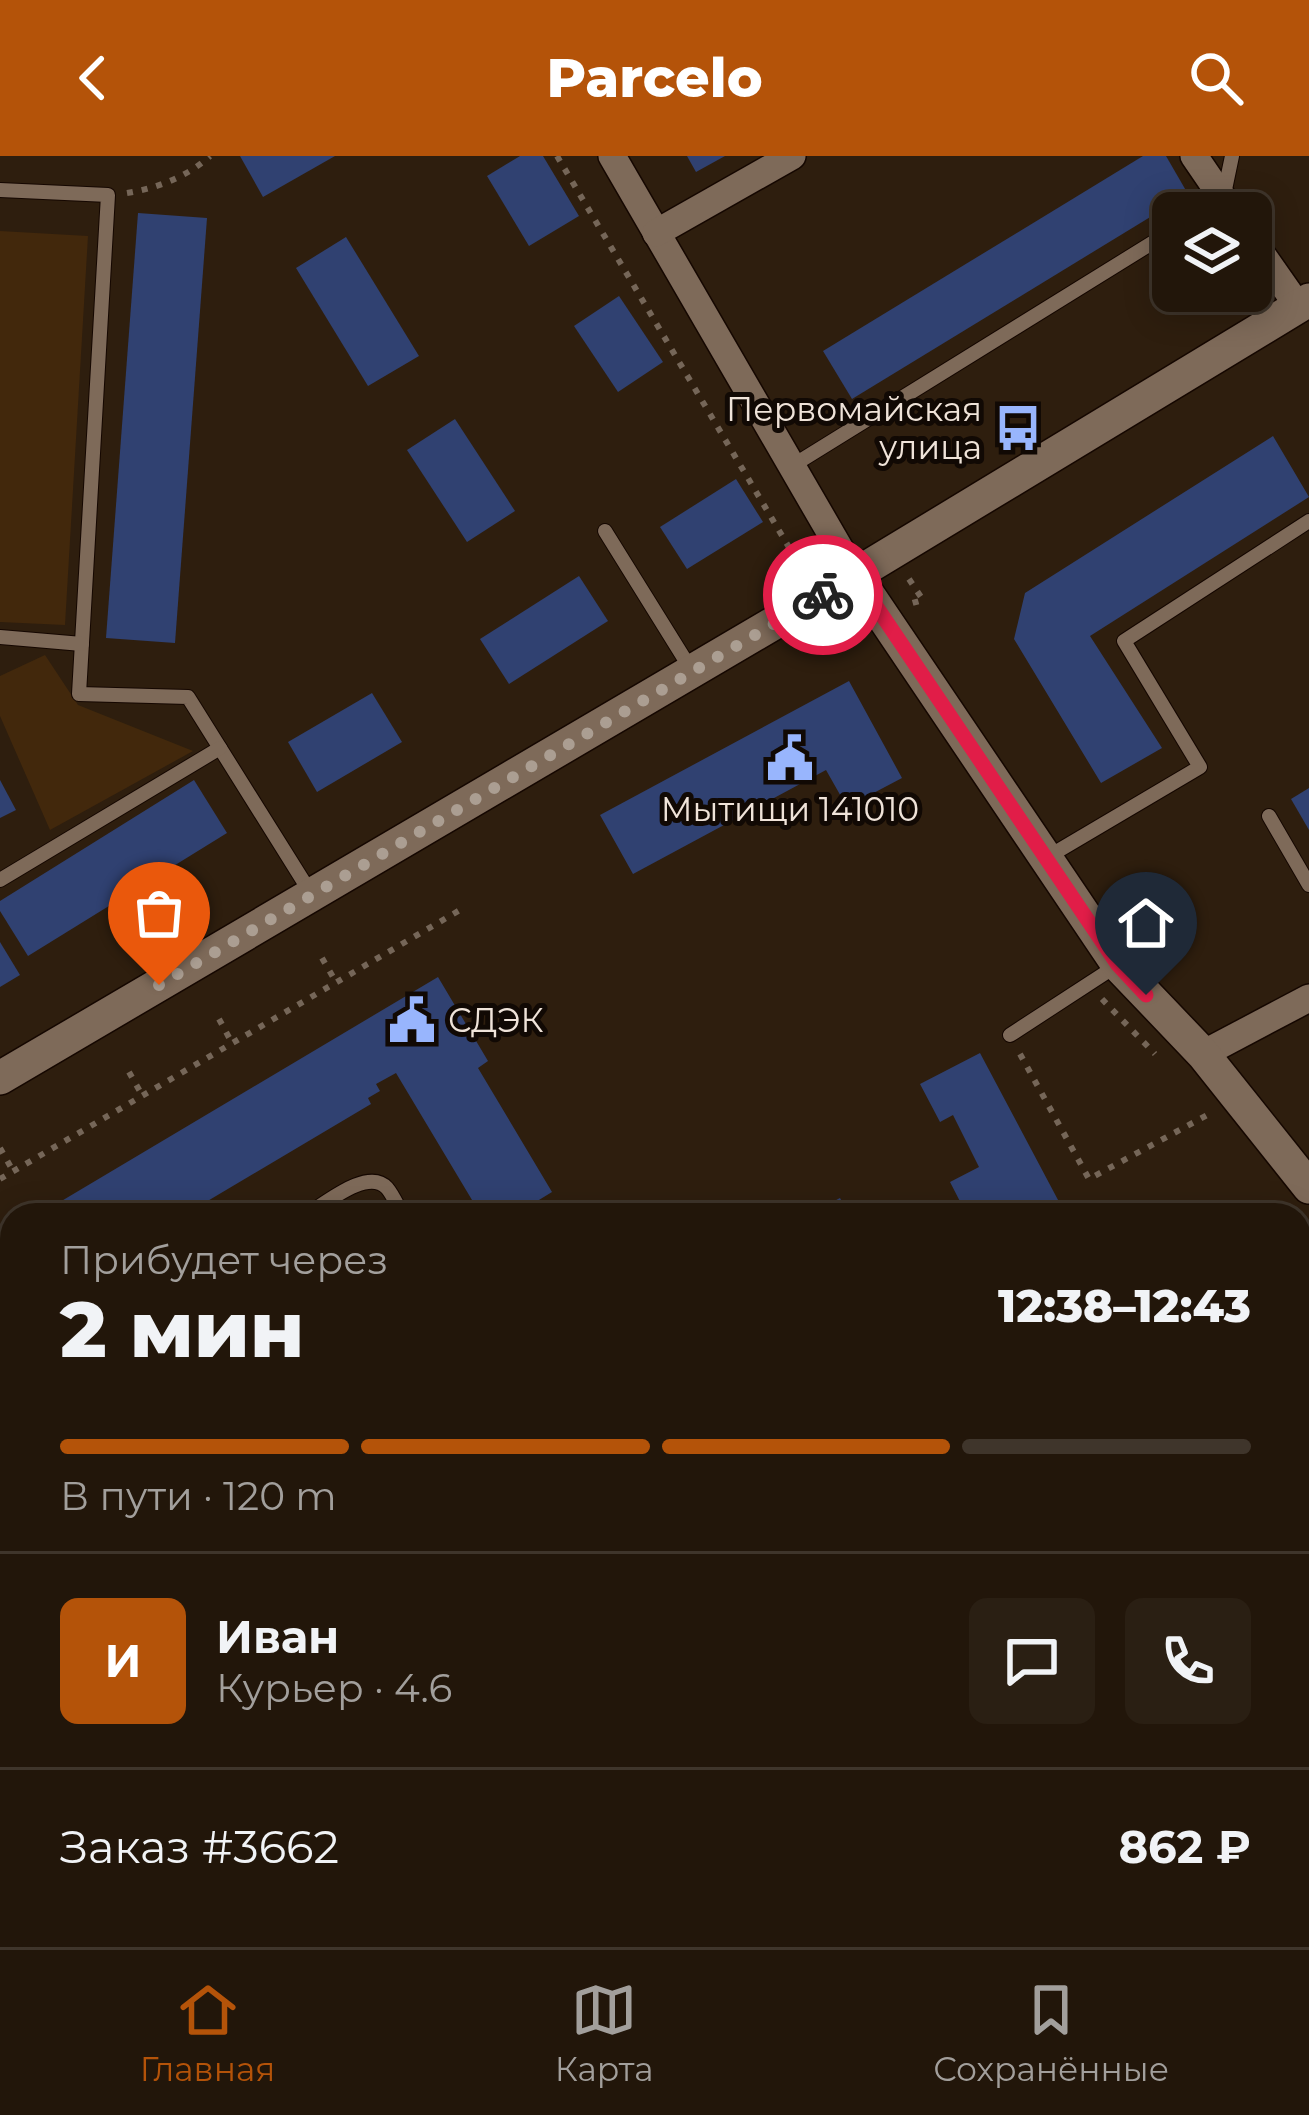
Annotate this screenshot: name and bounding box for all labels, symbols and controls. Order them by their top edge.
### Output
icon: back [60,45,126,111]
text: Parcelo [546,45,763,111]
icon: search [1183,45,1249,111]
map controls [1152,192,1272,312]
button: layers [1152,192,1272,312]
place label: Первомайская улица [726,389,982,467]
bus stop icon: Первомайская улица [993,403,1043,453]
courier [763,535,883,655]
icon: bike [790,562,856,628]
public building icon: Мытищи 141010 [765,733,815,783]
place label: Мытищи 141010 [661,789,919,829]
pin [108,862,210,985]
pin [1095,872,1197,995]
icon: bag [126,880,192,946]
icon: home [1113,890,1179,956]
public building icon: СДЭК [387,995,437,1045]
place label: СДЭК [448,1000,544,1040]
text: Прибудет через [60,1236,388,1284]
text: 12:38–12:43 [998,1278,1251,1333]
text: 2 мин [60,1281,305,1377]
text: В пути · 120 m [60,1472,337,1520]
button: chat [969,1598,1095,1724]
button: phone [1125,1598,1251,1724]
text: Иван [216,1609,339,1664]
text: И [105,1633,141,1688]
text: Курьер · 4.6 [216,1664,452,1712]
text: Заказ #3662 [60,1819,339,1874]
text: 862 ₽ [1118,1819,1251,1874]
tab: Главная [140,1977,275,2089]
tab: Карта [555,1977,654,2089]
tab: Сохранённые [933,1977,1169,2089]

